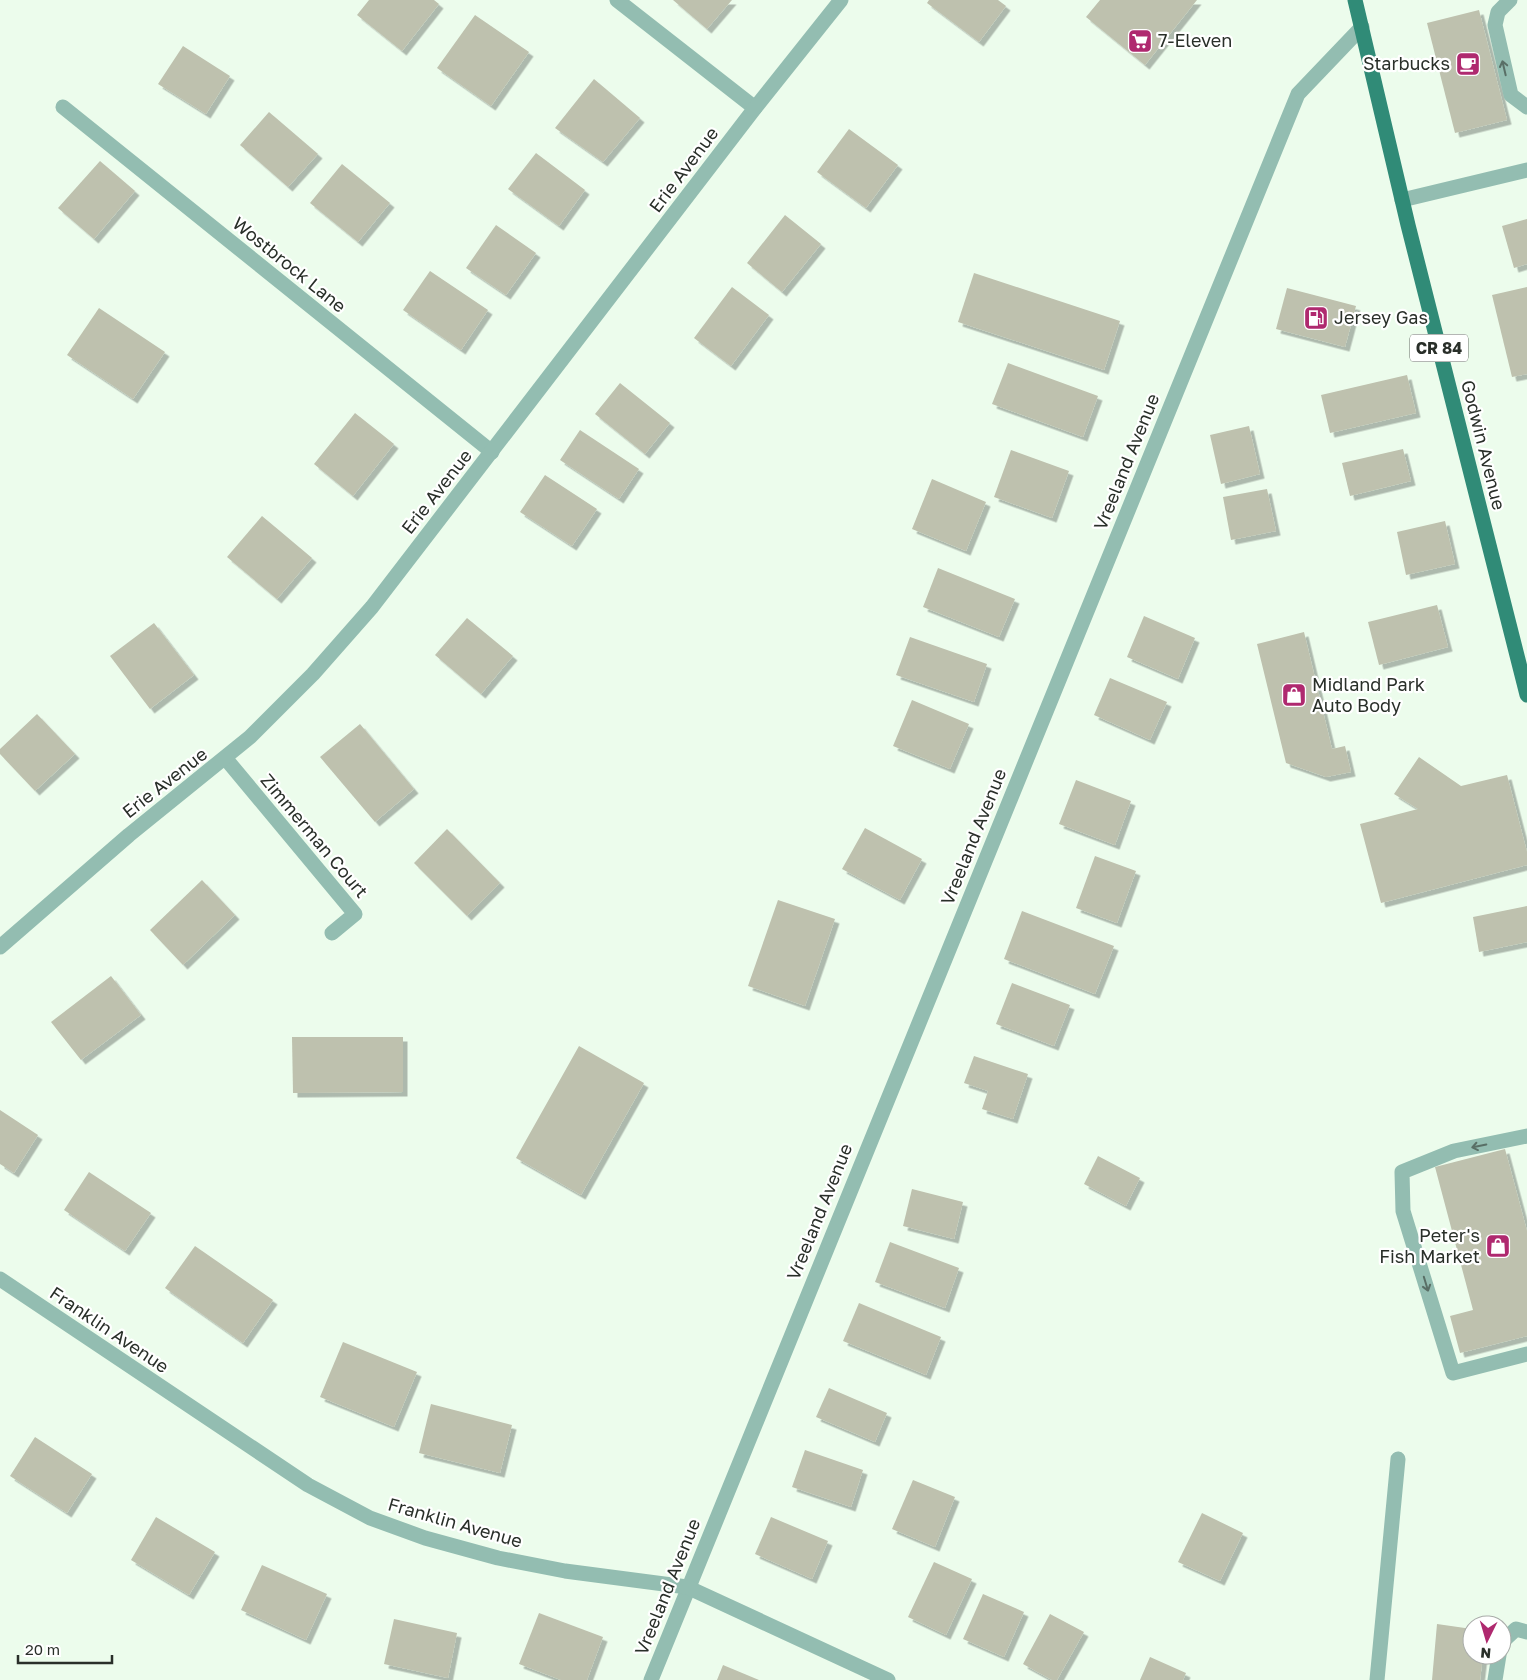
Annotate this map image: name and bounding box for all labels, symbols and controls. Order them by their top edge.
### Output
supermarket icon: 7-Eleven [1127,28,1153,54]
place label: 7-Eleven [1158,29,1232,51]
cafe icon: Starbucks [1455,51,1481,77]
place label: Starbucks [1363,52,1450,74]
one-way arrow [1499,60,1508,76]
street label: Erie Avenue [644,122,722,216]
street label: Wostbrock Lane [229,212,351,317]
fuel station icon: Jersey Gas [1303,305,1329,331]
place label: Jersey Gas [1334,306,1428,328]
road number: CR 84 [1410,334,1468,362]
street label: Godwin Avenue [1457,378,1511,512]
street label: Vreeland Avenue [1089,390,1163,533]
street label: Erie Avenue [396,445,476,538]
place label: Midland Park Auto Body [1312,673,1425,716]
shop icon: Midland Park Auto Body [1281,682,1307,708]
street label: Erie Avenue [118,742,211,822]
street label: Vreeland Avenue [936,765,1010,908]
street label: Zimmerman Court [256,769,373,902]
street label: Vreeland Avenue [782,1140,856,1283]
one-way arrow [1472,1142,1488,1151]
place label: Peter's Fish Market [1379,1224,1480,1267]
shop icon: Peter's Fish Market [1485,1233,1511,1259]
one-way arrow [1421,1276,1431,1292]
street label: Franklin Avenue [46,1281,173,1377]
street label: Franklin Avenue [386,1492,525,1552]
street label: Vreeland Avenue [630,1515,704,1658]
north arrow [1462,1615,1512,1665]
scale bar [18,1632,111,1664]
text: 20 m [25,1640,60,1658]
text: N [1480,1645,1492,1662]

